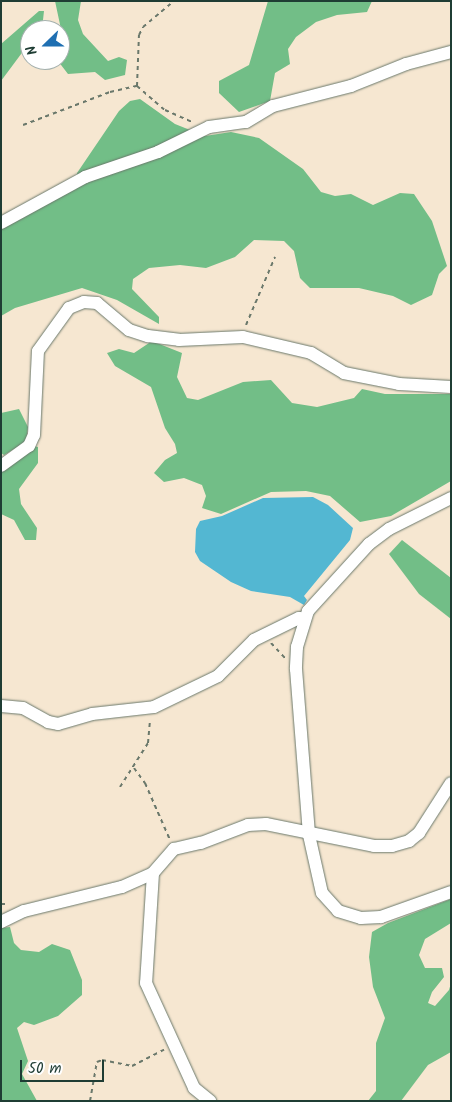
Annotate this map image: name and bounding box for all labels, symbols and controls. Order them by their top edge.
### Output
north arrow [20,20,70,70]
text: N [20,42,44,58]
scale bar [22,1050,106,1082]
text: 50 m [28,1057,62,1081]

